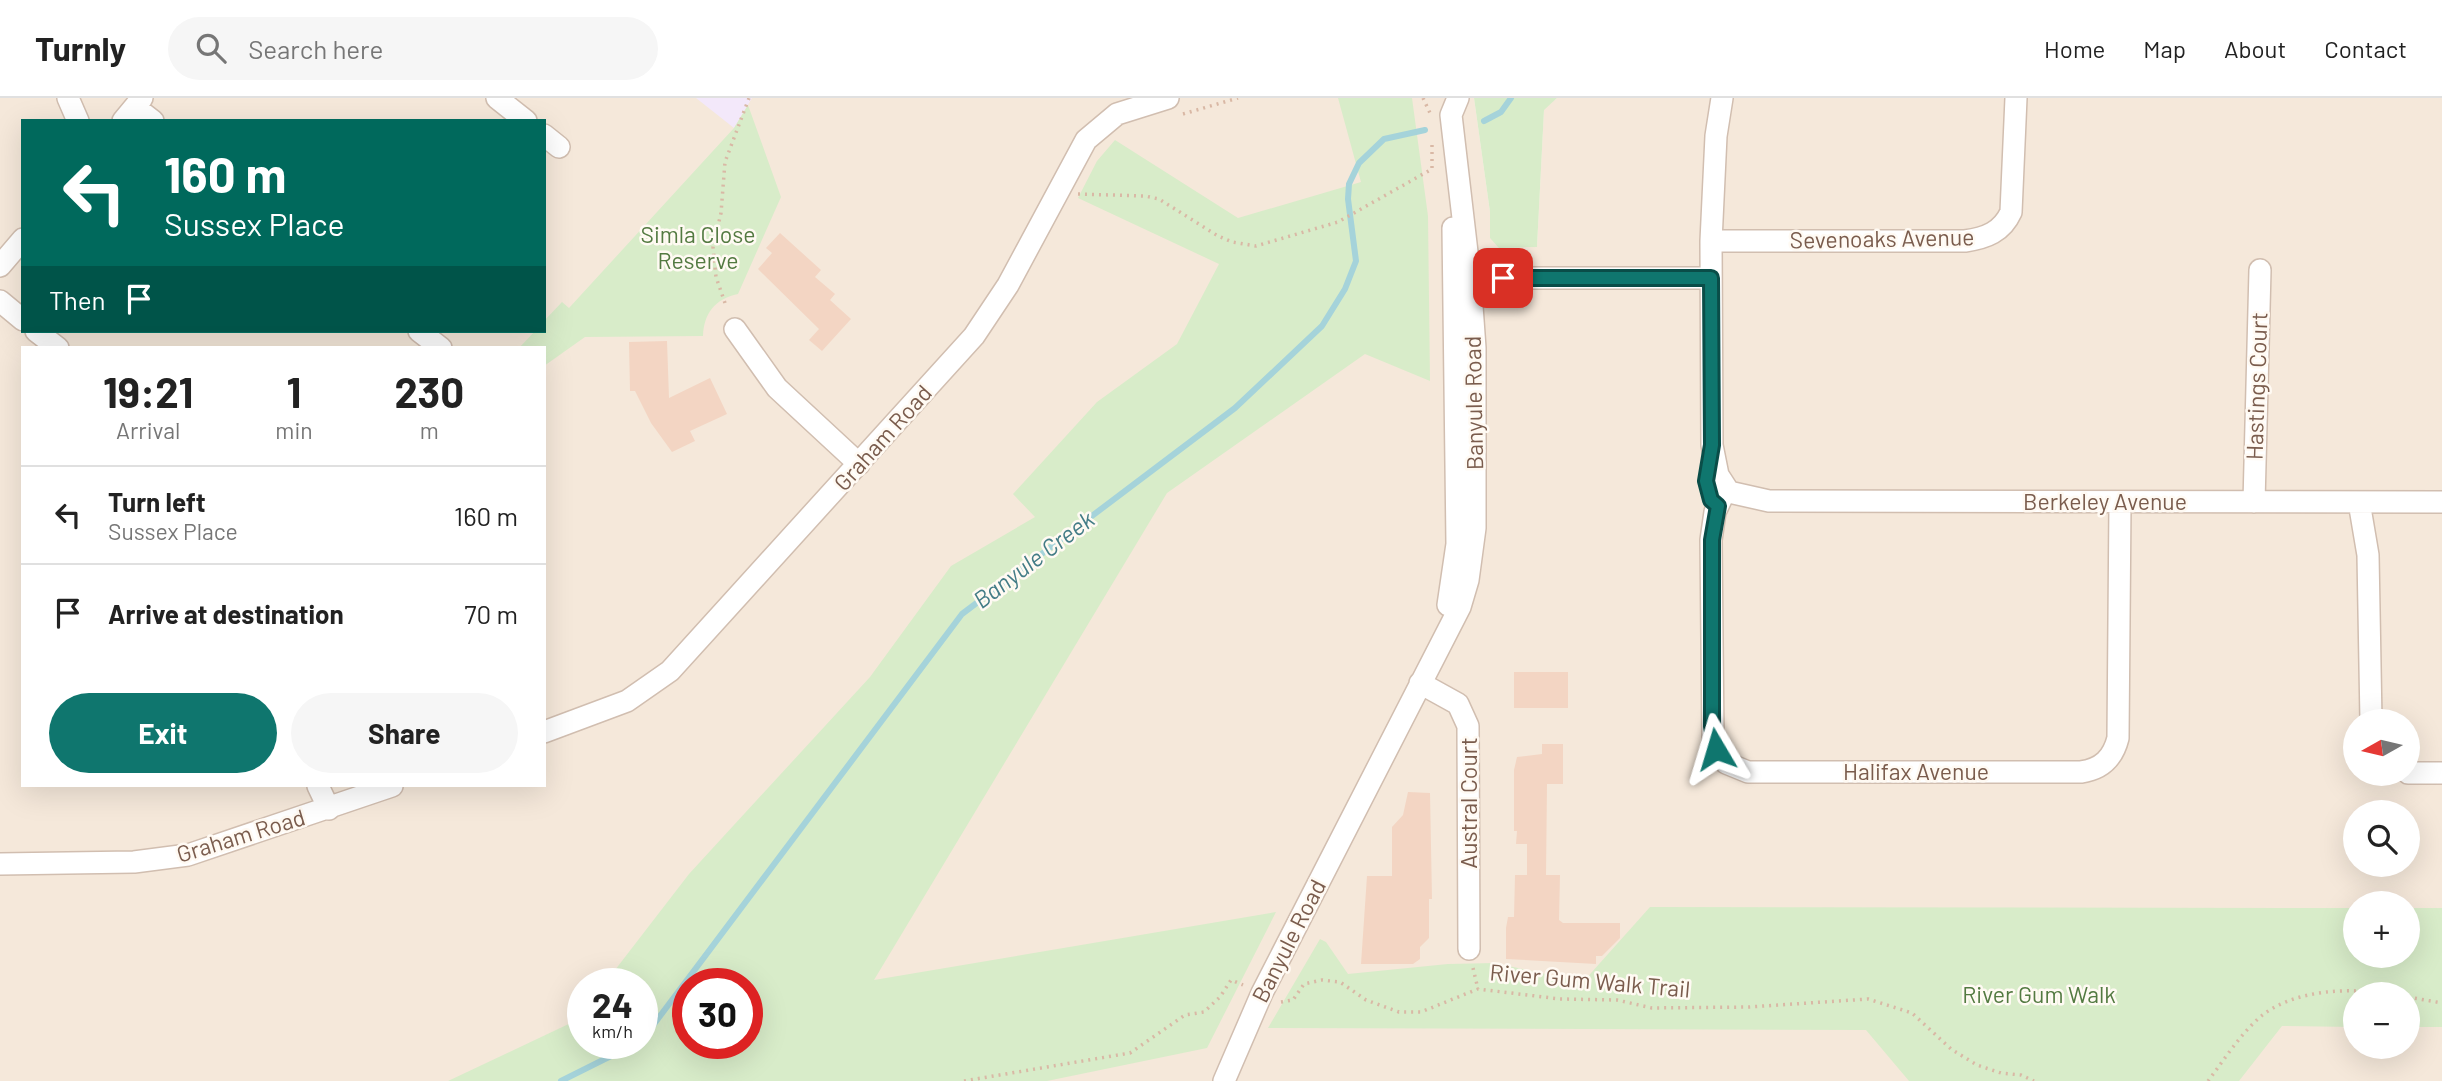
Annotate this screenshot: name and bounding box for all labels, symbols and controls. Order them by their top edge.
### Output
search box [168,17,658,80]
text: Turnly [35,28,126,68]
icon: search [192,29,230,67]
text: Search here [248,33,383,64]
text: Home [2044,34,2105,63]
text: Map [2143,34,2186,63]
text: About [2224,34,2286,63]
text: Contact [2324,34,2407,63]
text: 160 m [164,144,286,203]
icon: left [49,147,140,238]
text: Sussex Place [164,204,345,242]
park label: Simla Close Reserve [640,220,756,274]
street label: Sevenoaks Avenue [1789,222,1975,254]
pin [1473,248,1533,308]
icon: arrive [1484,259,1522,297]
icon: arrive [120,280,158,318]
text: Then [49,284,106,315]
street label: Hastings Court [2239,311,2273,460]
street label: Banyule Road [1458,336,1488,470]
text: 19:21 [103,366,193,416]
text: 1 [287,366,301,416]
text: 230 [395,366,464,416]
street label: Graham Road [827,379,937,496]
text: Arrival [116,416,180,444]
text: min [275,416,313,444]
text: m [420,416,439,444]
text: Turn left [108,486,206,517]
street label: Berkeley Avenue [2023,487,2187,515]
icon: left [49,496,87,534]
text: 160 m [454,500,518,531]
water label: Banyule Creek [967,504,1100,614]
text: Sussex Place [108,517,238,545]
icon: arrive [49,594,87,632]
text: Arrive at destination [108,598,344,629]
text: 70 m [464,598,518,629]
button: Exit [49,693,277,773]
button: Share [291,693,518,773]
north arrow [2343,709,2420,786]
map controls [2343,709,2420,1059]
position arrow [1679,712,1753,786]
street label: Austral Court [1454,737,1482,869]
street label: Halifax Avenue [1843,757,1989,785]
button: search [2343,800,2420,877]
street label: Graham Road [173,802,308,868]
street label: Banyule Road [1245,874,1331,1007]
button: + [2343,891,2420,968]
street label: River Gum Walk Trail [1489,957,1691,1003]
speed limit sign: 30 [672,968,763,1059]
park label: River Gum Walk [1962,980,2116,1008]
button: − [2343,982,2420,1059]
text: 24 [592,983,633,1025]
text: km/h [592,1020,633,1042]

